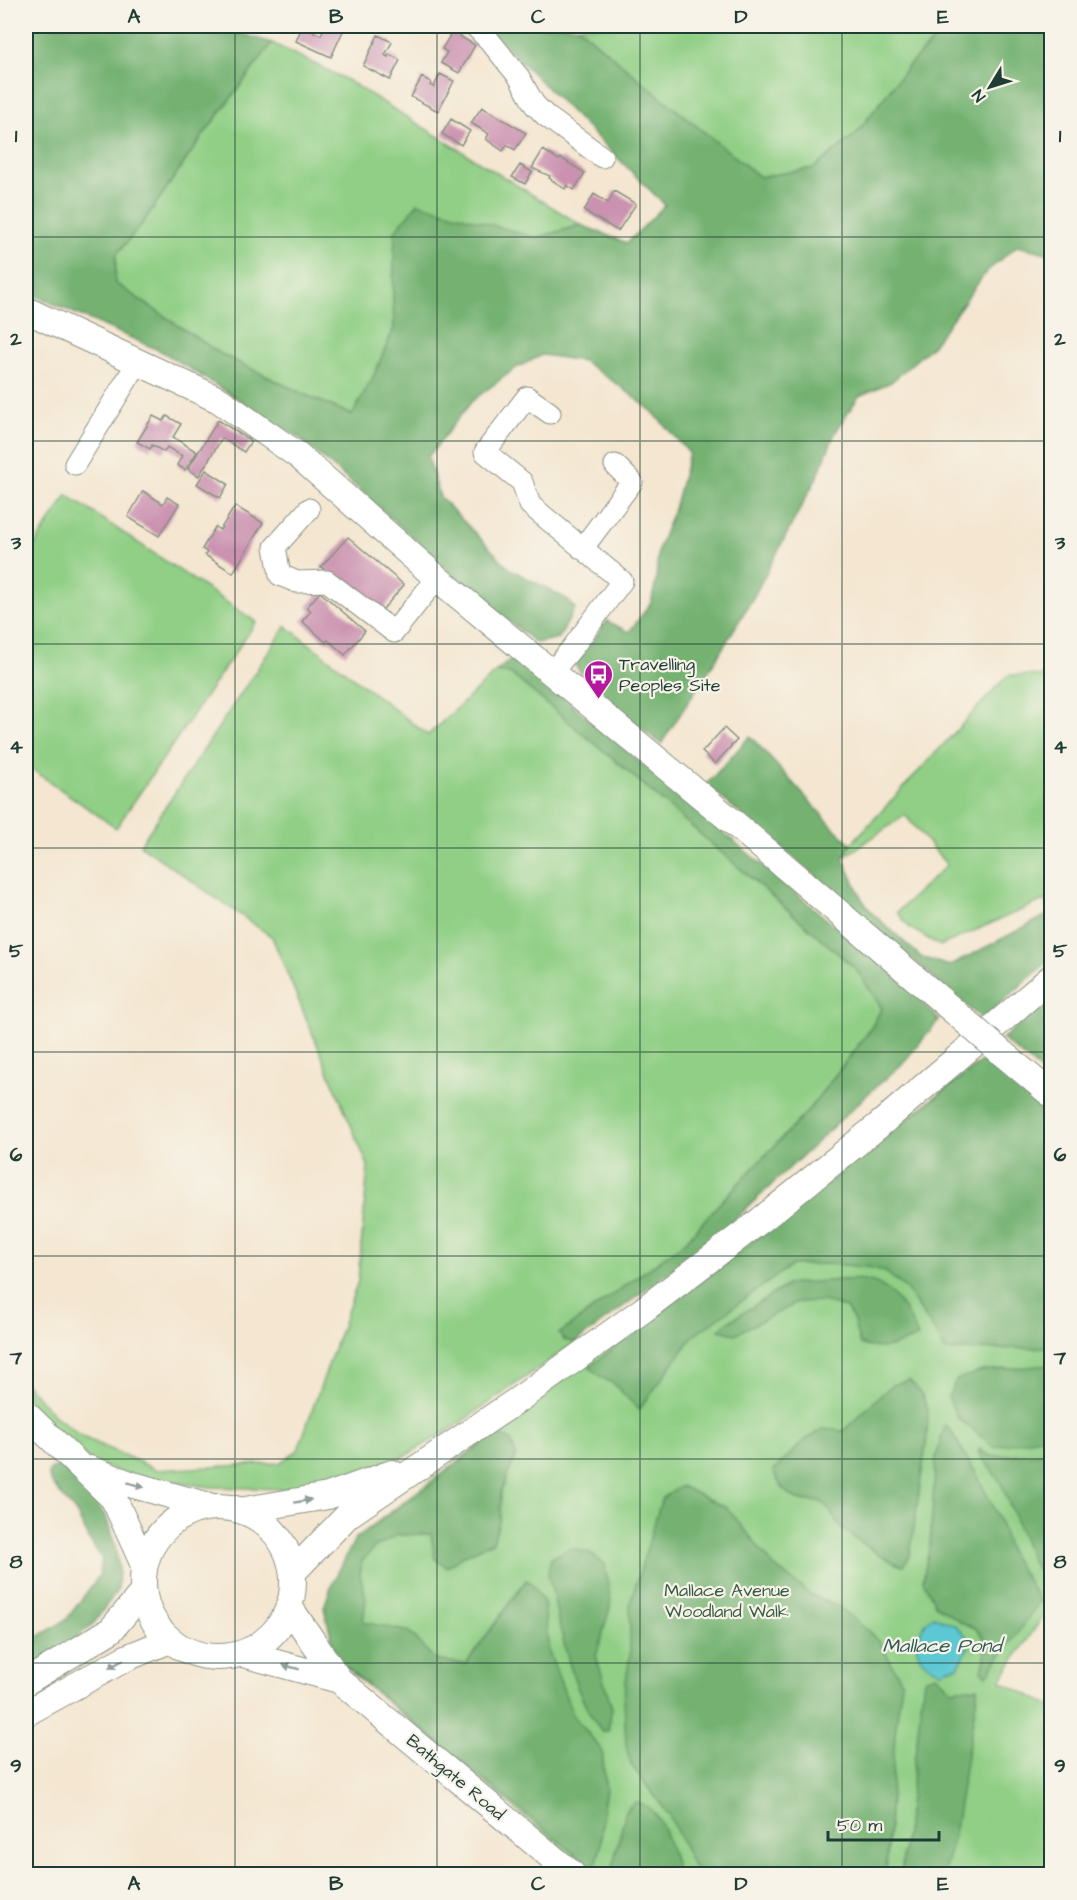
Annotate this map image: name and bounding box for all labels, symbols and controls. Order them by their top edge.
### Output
text: A [128,3,141,31]
text: B [329,3,344,31]
text: C [531,3,546,31]
text: D [735,3,748,31]
text: E [937,3,949,31]
north arrow [960,57,1020,117]
text: N [967,85,991,106]
text: 1 [15,122,18,150]
text: 1 [1059,122,1062,150]
text: 2 [9,325,22,353]
text: 2 [1053,325,1066,353]
text: 3 [10,529,22,557]
text: 3 [1054,529,1066,557]
place label: Travelling Peoples Site [619,652,721,698]
bus stop icon: Travelling Peoples Site [582,658,614,700]
text: 4 [9,733,23,761]
text: 4 [1053,733,1067,761]
text: 5 [9,937,24,965]
text: 5 [1053,937,1068,965]
text: 6 [10,1141,23,1169]
text: 6 [1054,1141,1067,1169]
text: 7 [9,1344,23,1372]
text: 7 [1053,1344,1067,1372]
one-way arrow [127,1481,145,1490]
one-way arrow [293,1496,312,1505]
text: 8 [10,1548,23,1576]
text: 8 [1054,1548,1067,1576]
park label: Mallace Avenue Woodland Walk [664,1578,790,1624]
water label: Mallace Pond [883,1632,1005,1660]
one-way arrow [107,1659,124,1669]
one-way arrow [282,1662,300,1671]
street label: Bathgate Road [400,1729,511,1827]
text: 9 [10,1752,22,1780]
text: 9 [1054,1752,1066,1780]
scale bar [828,1804,939,1842]
text: 50 m [837,1813,882,1838]
text: A [128,1870,141,1898]
text: B [329,1870,344,1898]
text: C [531,1870,546,1898]
text: D [735,1870,748,1898]
text: E [937,1870,949,1898]

